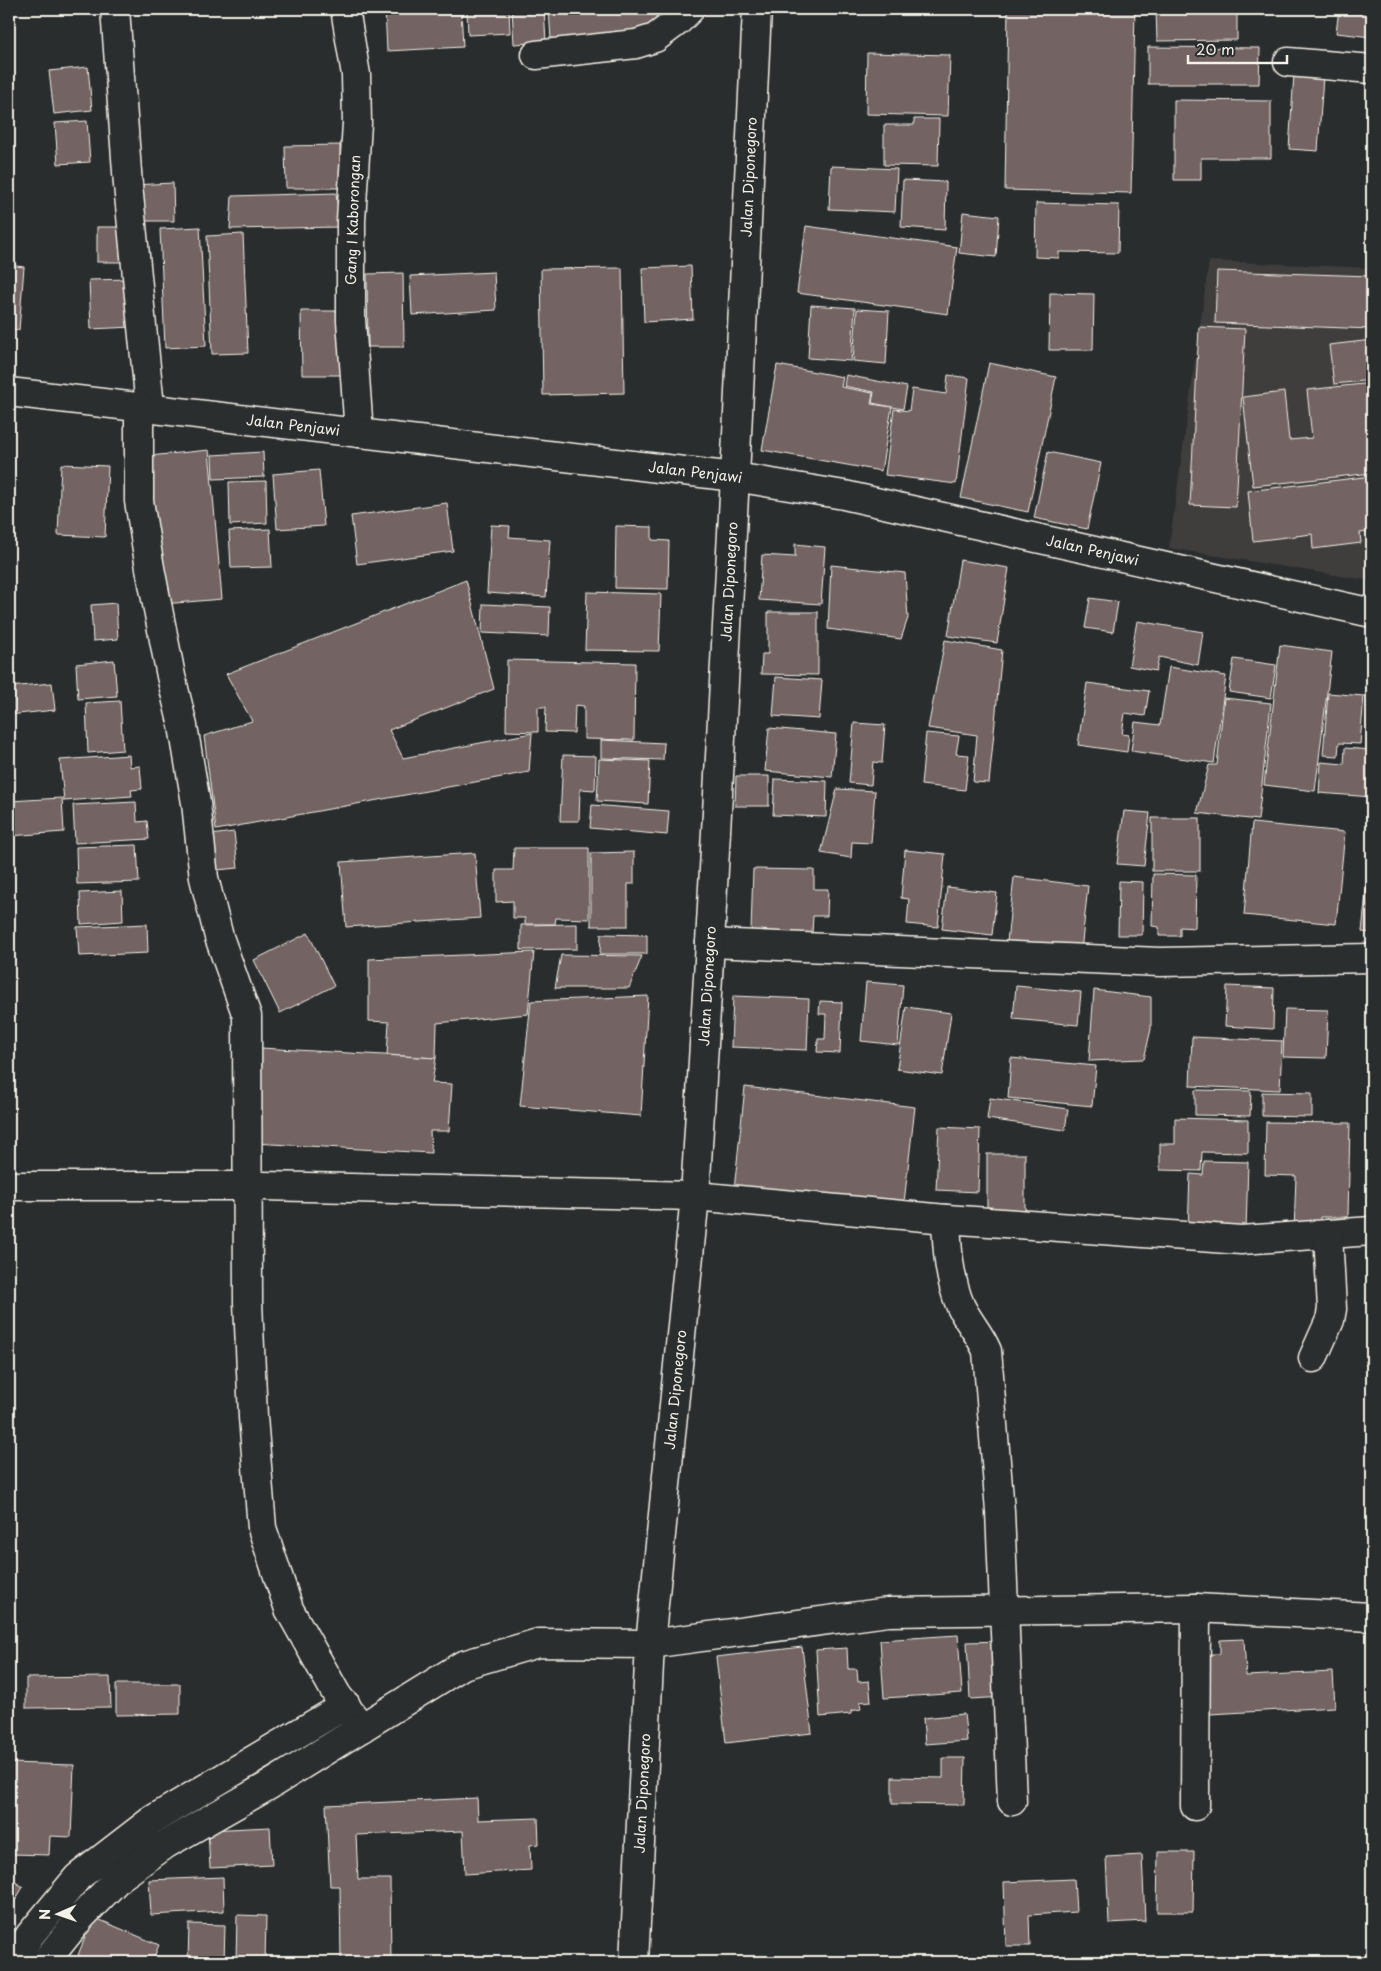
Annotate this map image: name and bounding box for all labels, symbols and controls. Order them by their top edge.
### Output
scale bar [1188,32,1287,64]
text: 20 m [1196,37,1235,60]
street label: Jalan Diponegoro [735,117,762,238]
street label: Gang I Kaborongan [340,155,365,285]
street label: Jalan Penjawi [245,409,341,441]
street label: Jalan Penjawi [647,456,744,488]
street label: Jalan Diponegoro [715,521,743,642]
street label: Jalan Penjawi [1044,530,1141,571]
street label: Jalan Diponegoro [693,925,721,1047]
street label: Jalan Diponegoro [659,1329,692,1450]
street label: Jalan Diponegoro [628,1733,655,1854]
north arrow [32,1888,82,1938]
text: N [34,1909,55,1920]

